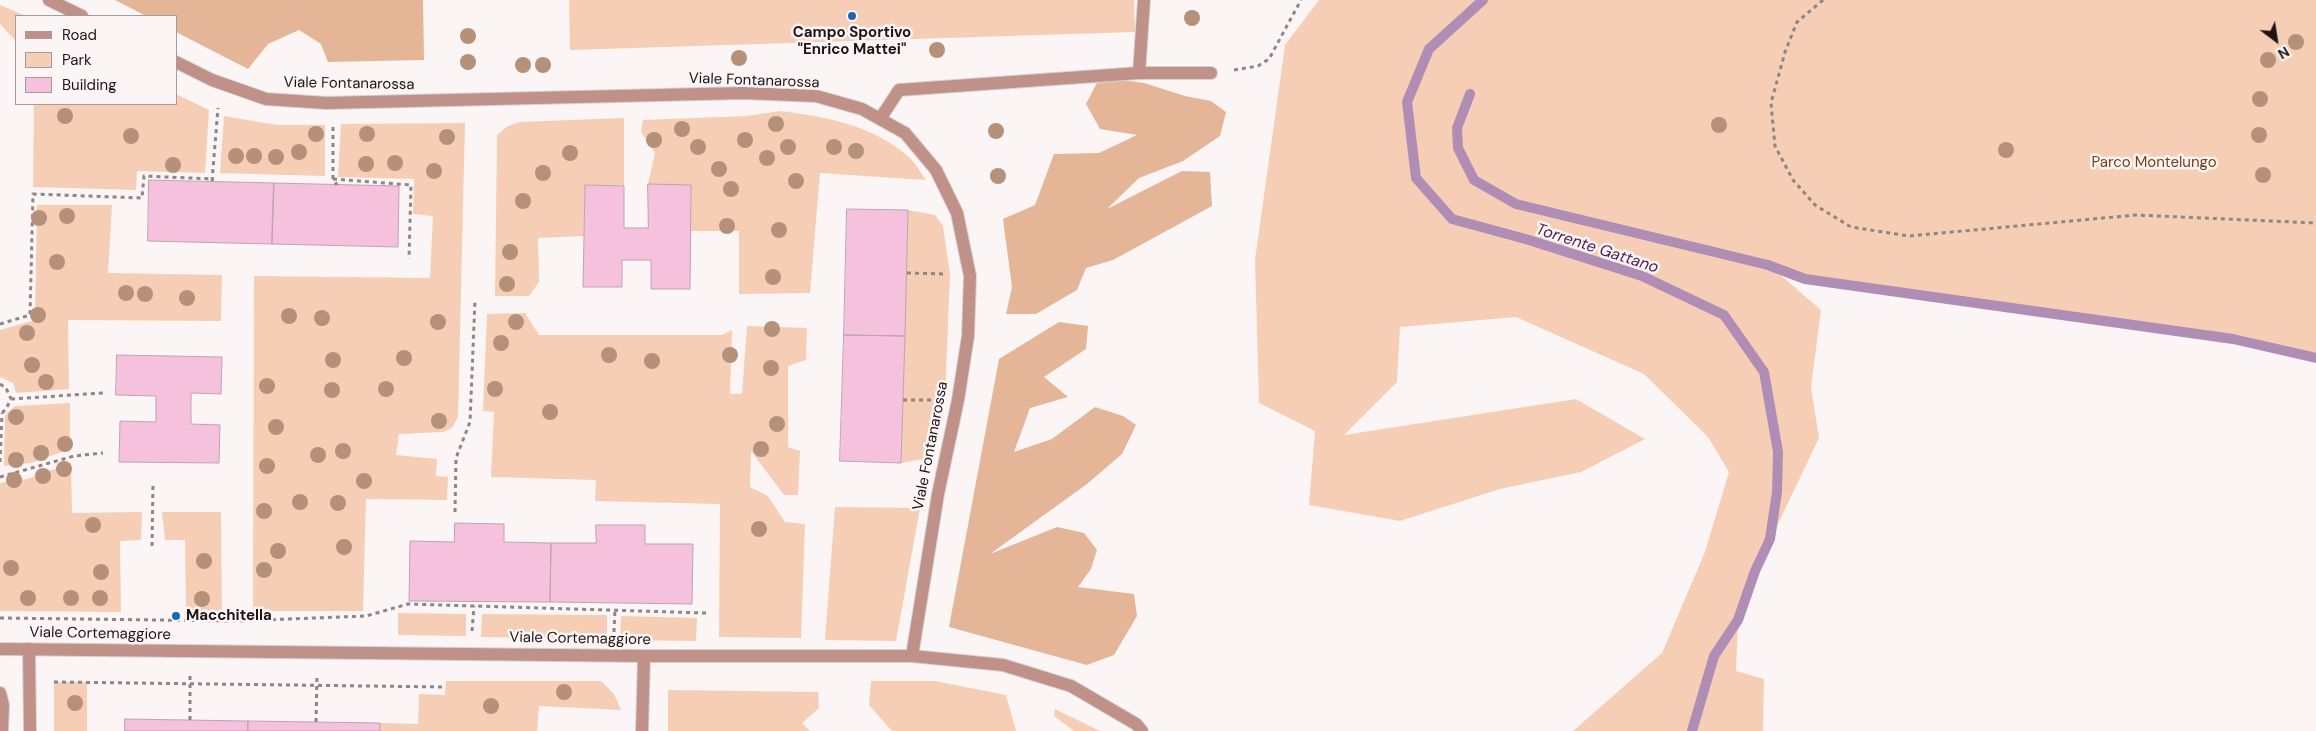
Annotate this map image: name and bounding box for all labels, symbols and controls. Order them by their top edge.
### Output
marker: Campo Sportivo "Enrico Mattei" [846,10,858,22]
legend [15,15,178,105]
north arrow [2251,15,2301,65]
place label: Campo Sportivo "Enrico Mattei" [793,24,911,59]
text: Road [62,25,97,45]
text: N [2275,43,2293,63]
text: Park [62,50,92,70]
street label: Viale Fontanarossa [688,70,820,92]
street label: Viale Fontanarossa [283,74,415,94]
text: Building [62,75,117,95]
park label: Parco Montelungo [2091,154,2217,172]
water label: Torrente Gattano [1533,220,1661,278]
street label: Viale Fontanarossa [910,380,952,512]
place label: Macchitella [186,607,272,625]
marker: Macchitella [170,610,182,622]
street label: Viale Cortemaggiore [29,624,171,644]
street label: Viale Cortemaggiore [509,629,651,649]

